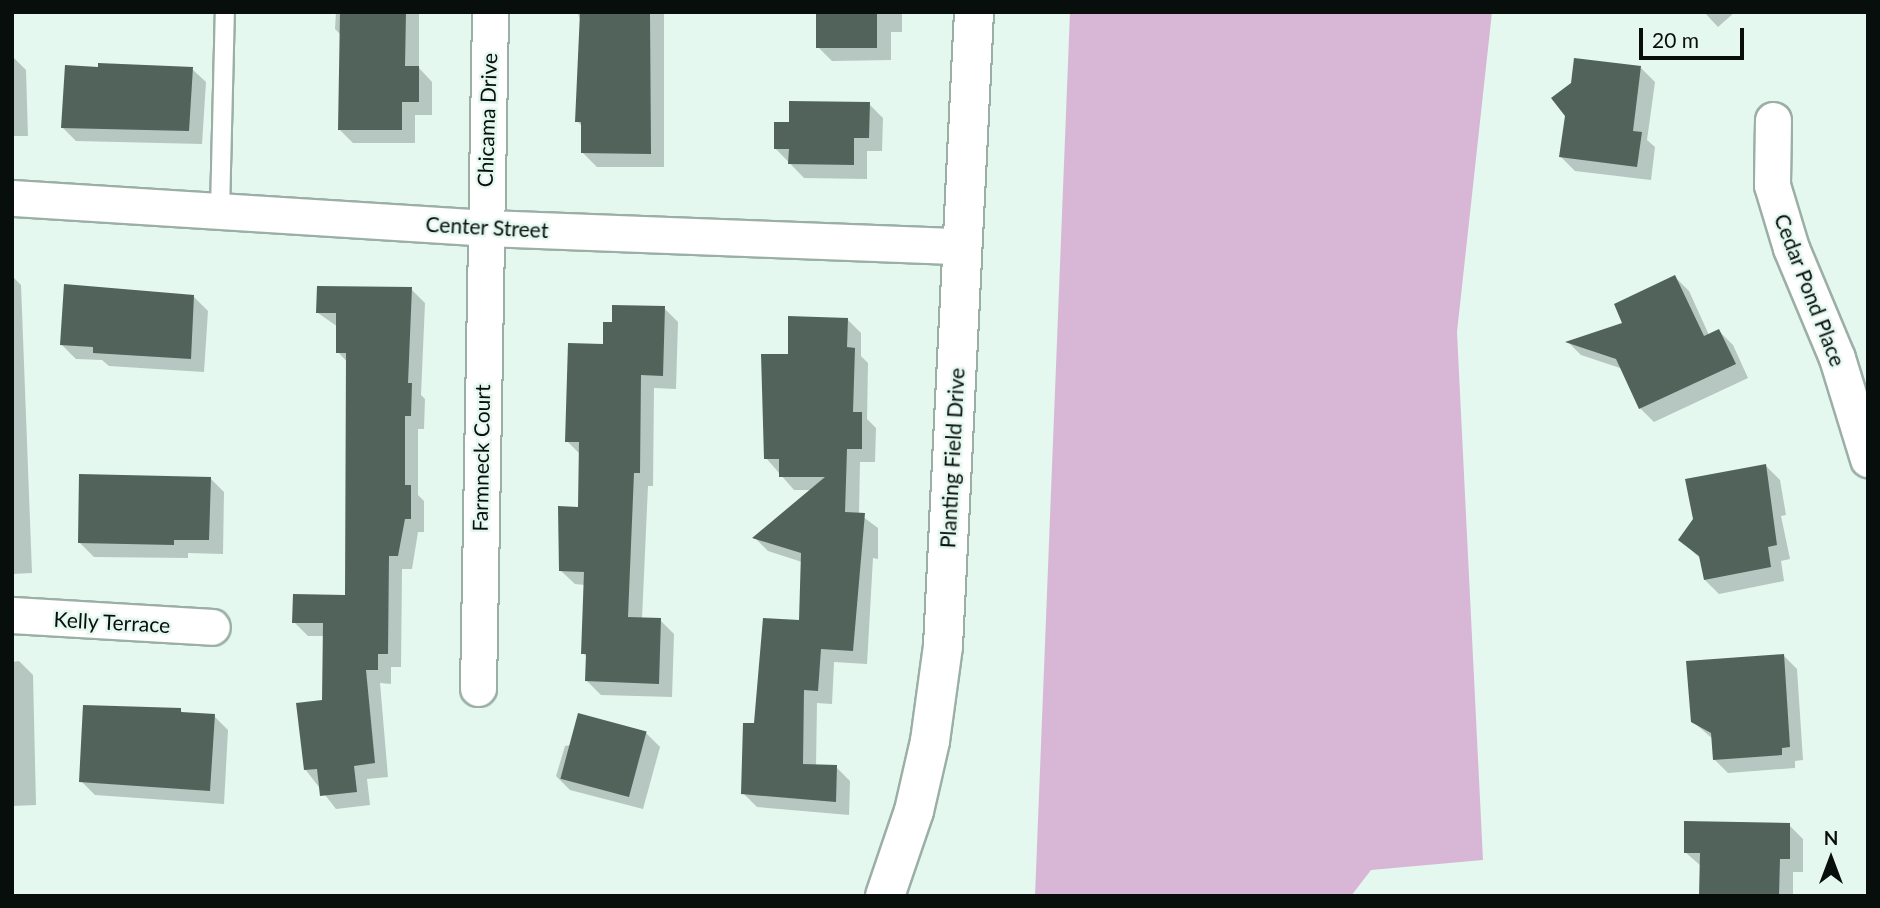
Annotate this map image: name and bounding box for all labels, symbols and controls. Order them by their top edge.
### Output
scale bar [1642,14,1747,58]
text: 20 m [1652,27,1699,52]
street label: Chicama Drive [472,52,502,188]
street label: Cedar Pond Place [1769,210,1851,370]
street label: Center Street [425,211,549,243]
street label: Planting Field Drive [935,367,969,549]
street label: Farmneck Court [467,384,495,532]
street label: Kelly Terrace [53,606,171,638]
north arrow [1796,824,1866,894]
text: N [1824,826,1838,849]

